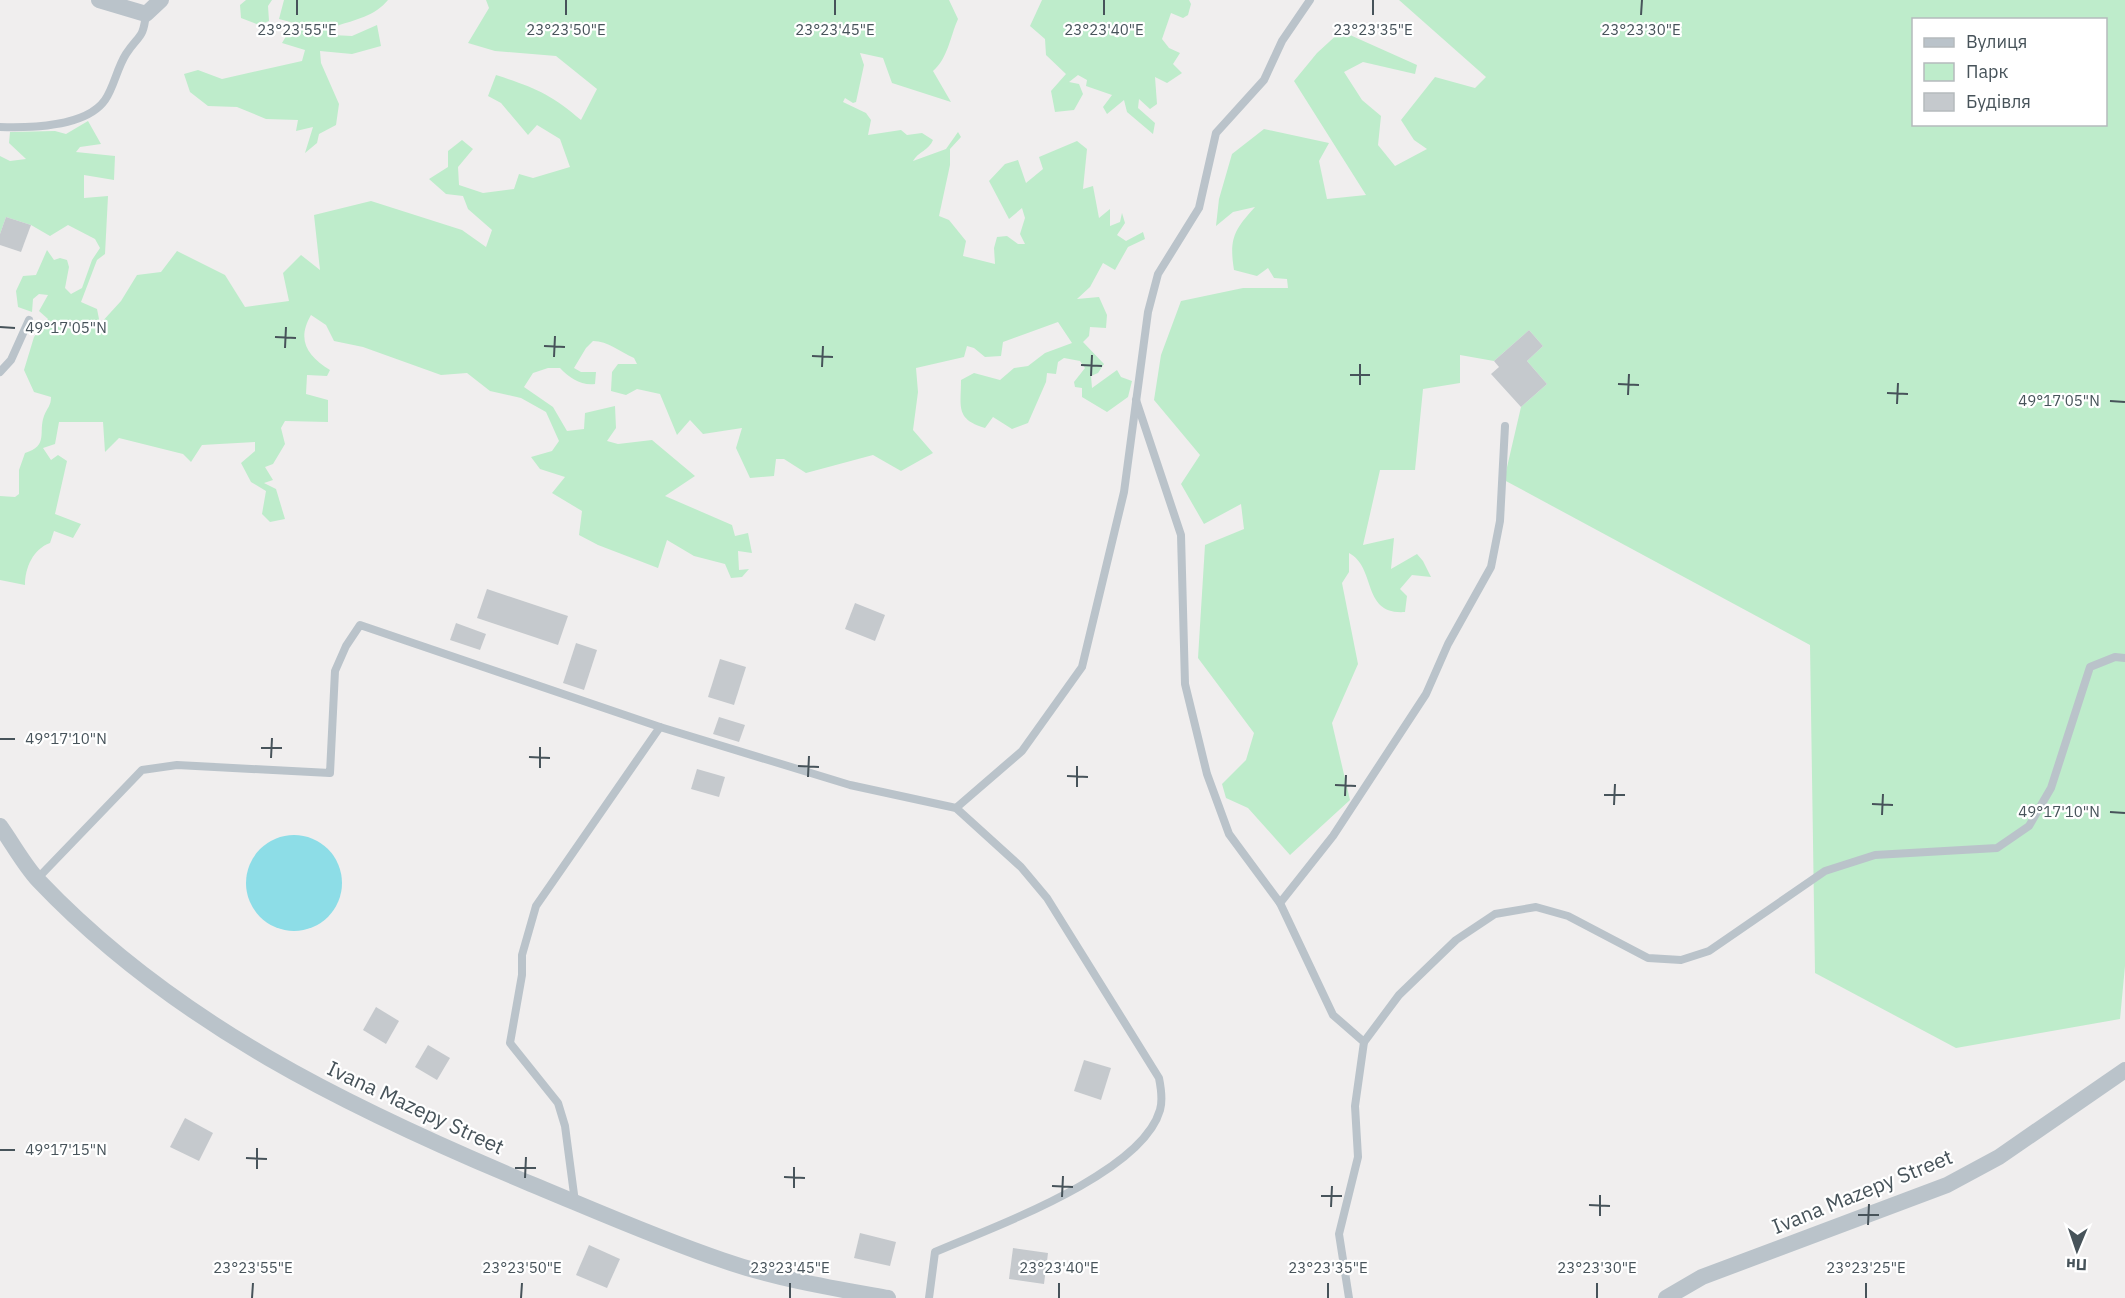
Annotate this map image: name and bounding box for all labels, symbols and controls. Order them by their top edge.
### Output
legend [1912,18,2107,126]
text: 23°23'55"E [257,20,337,39]
text: 23°23'50"E [526,20,606,39]
text: 23°23'45"E [795,20,875,39]
text: 23°23'40"E [1064,20,1144,39]
text: 23°23'35"E [1333,20,1413,39]
text: 23°23'30"E [1601,20,1681,39]
text: Вулиця [1966,30,2027,53]
text: Парк [1966,60,2009,83]
text: Будівля [1966,90,2031,113]
text: 49°17'05"N [25,318,107,337]
text: 49°17'05"N [2018,391,2100,410]
text: 49°17'10"N [25,729,107,748]
text: 49°17'10"N [2018,802,2100,821]
street label: Ivana Mazepy Street [323,1054,509,1160]
text: 49°17'15"N [25,1140,107,1159]
street label: Ivana Mazepy Street [1768,1142,1956,1240]
north arrow [2047,1220,2107,1280]
text: Пн [2066,1255,2087,1275]
text: 23°23'55"E [213,1258,293,1277]
text: 23°23'50"E [482,1258,562,1277]
text: 23°23'45"E [750,1258,830,1277]
text: 23°23'40"E [1019,1258,1099,1277]
text: 23°23'35"E [1288,1258,1368,1277]
text: 23°23'30"E [1557,1258,1637,1277]
text: 23°23'25"E [1826,1258,1906,1277]

